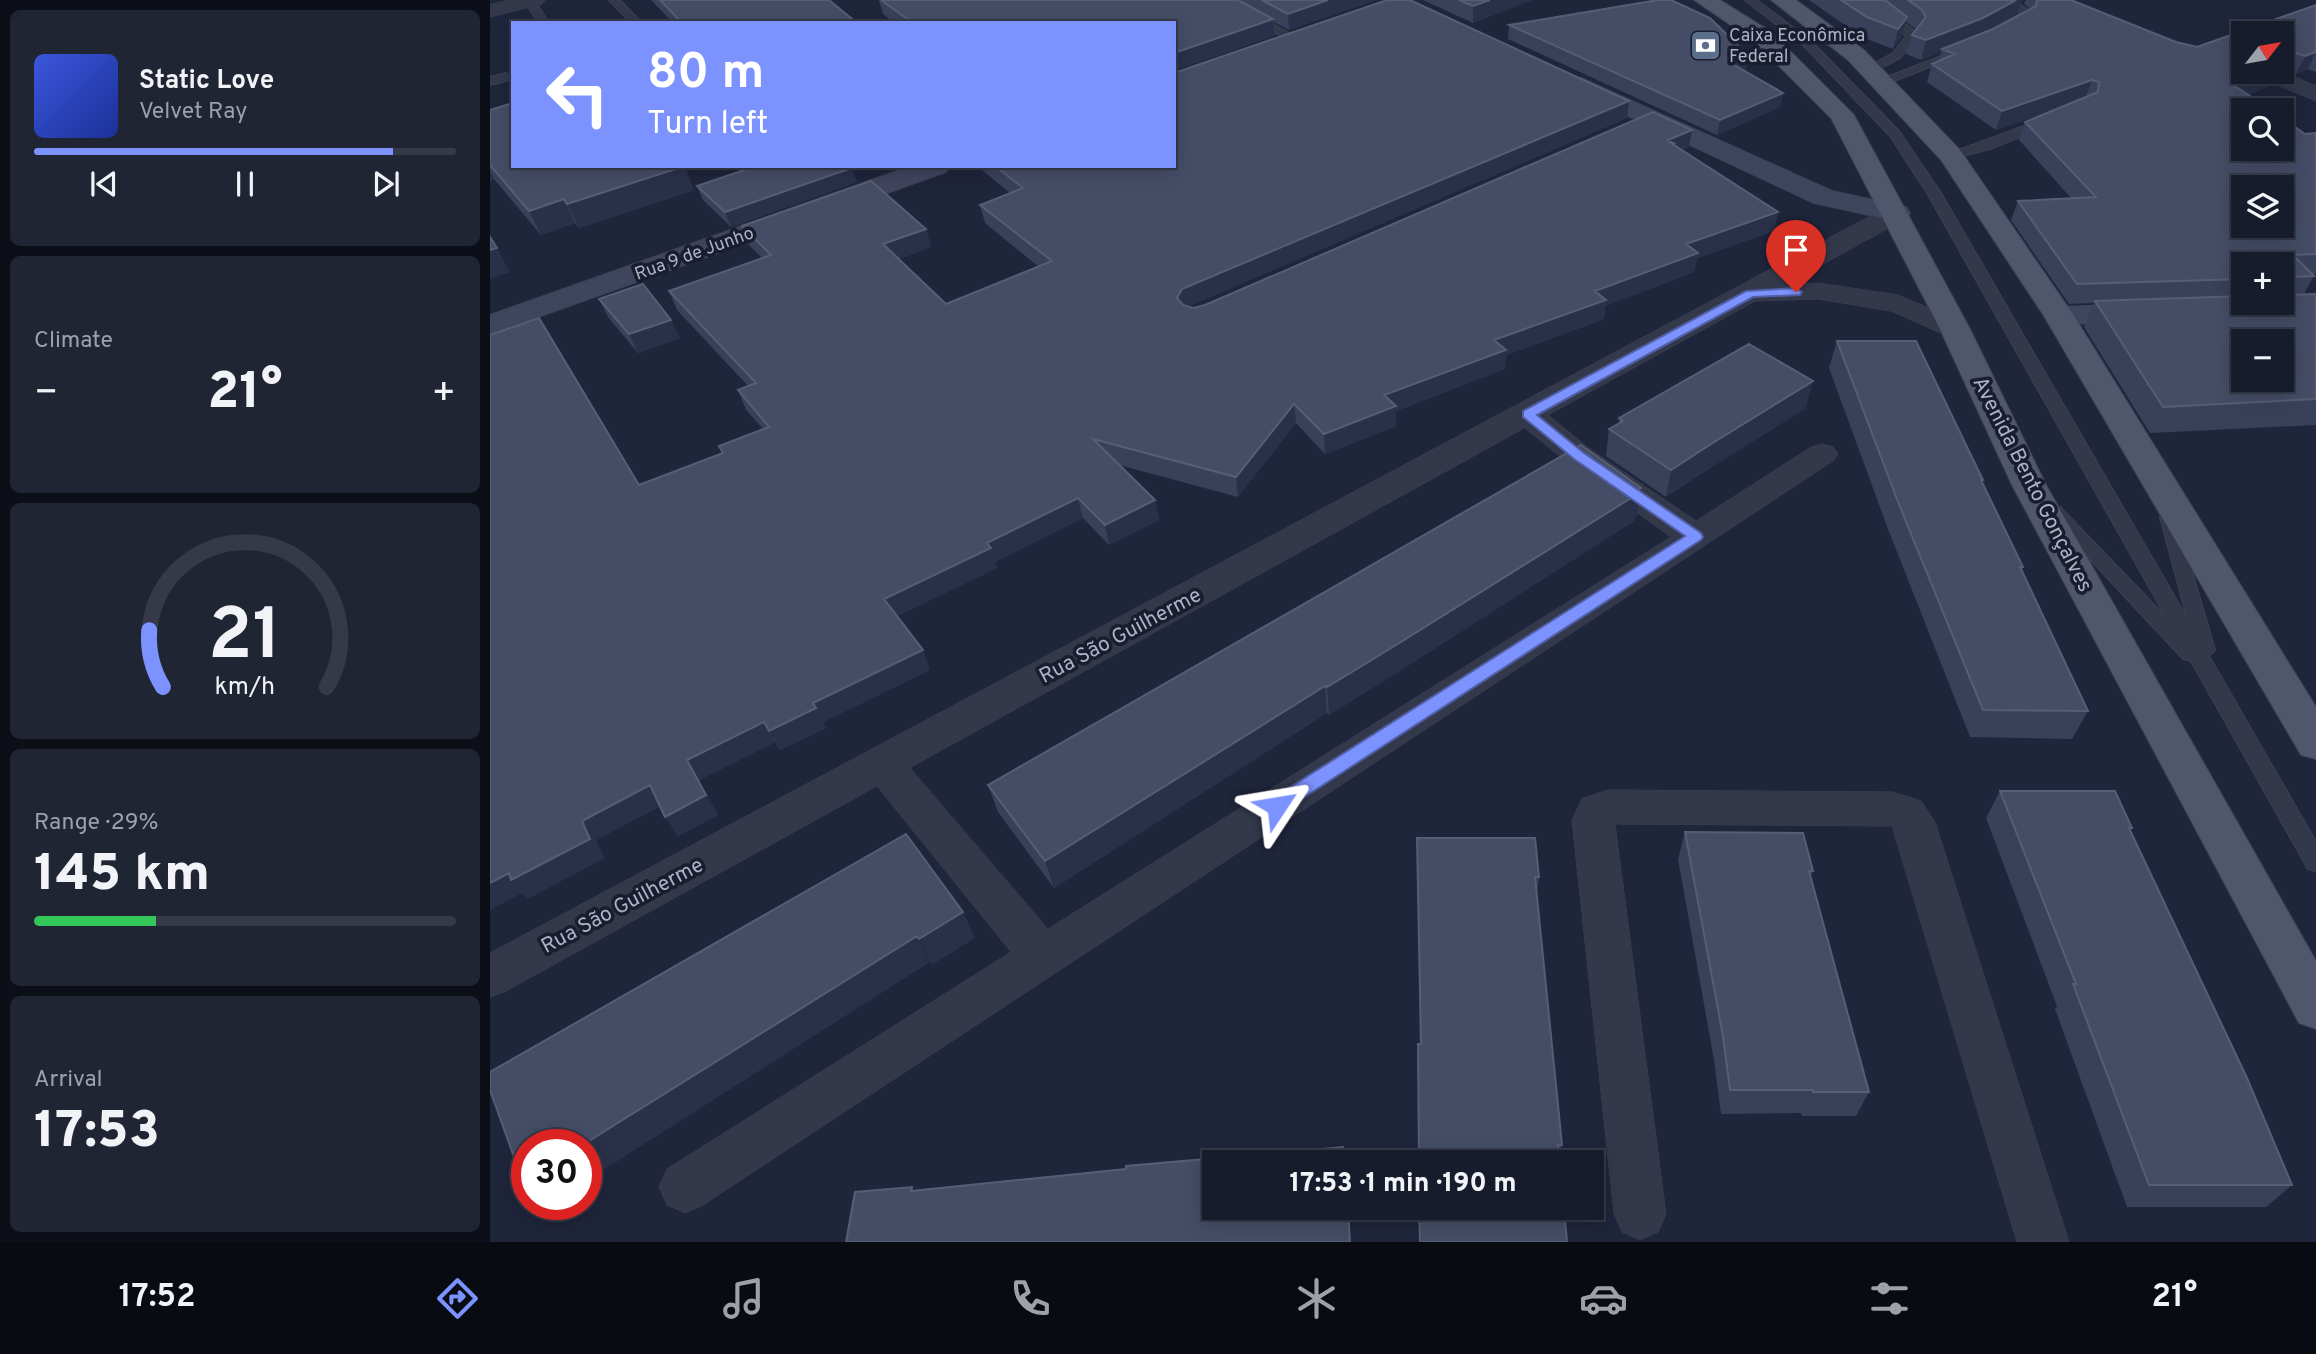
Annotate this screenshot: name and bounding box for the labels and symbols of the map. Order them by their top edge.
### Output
north arrow [2231,21,2294,84]
place label: Caixa Econômica Federal [1729,25,1865,69]
bank icon: Caixa Econômica Federal [1689,28,1723,62]
pin [1766,220,1826,292]
street label: Rua 9 de Junho [632,222,757,287]
street label: Avenida Bento Gonçalves [1966,372,2098,597]
street label: Rua São Guilherme [1035,582,1207,691]
position arrow [1240,769,1314,843]
street label: Rua São Guilherme [537,852,709,961]
speed limit sign: 30 [511,1129,602,1220]

